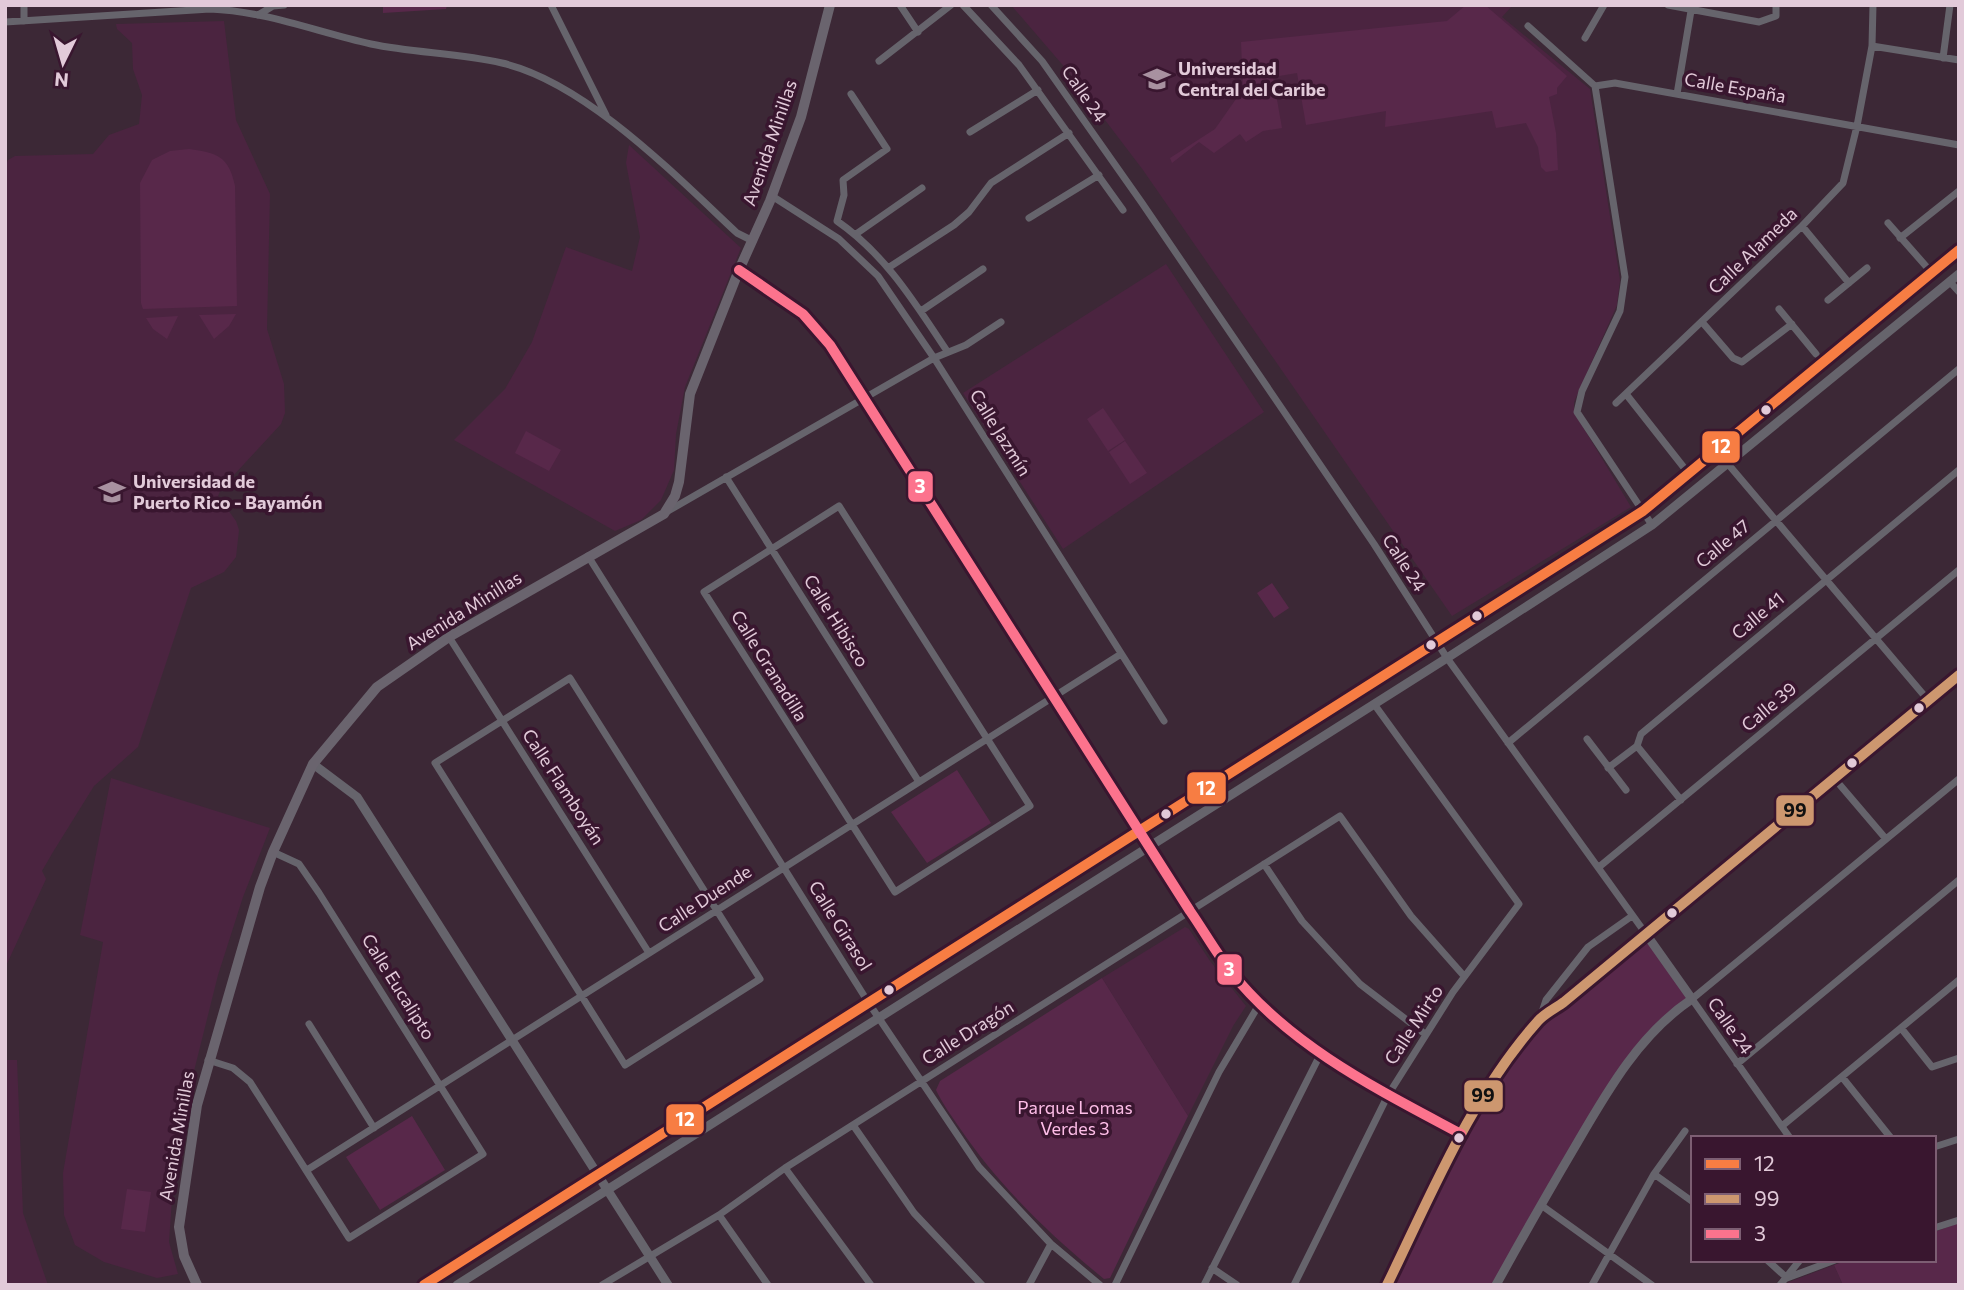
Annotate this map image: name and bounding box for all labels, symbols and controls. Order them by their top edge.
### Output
north arrow [28,28,98,98]
place label: Universidad Central del Caribe [1178,57,1326,100]
street label: Calle 24 [1057,61,1112,126]
school or university icon: Universidad Central del Caribe [1142,64,1172,94]
street label: Calle España [1683,67,1788,107]
text: N [53,68,70,93]
street label: Avenida Minillas [737,77,801,209]
street label: Calle Alameda [1703,202,1801,298]
street label: Calle Jazmín [966,385,1036,480]
unlabelled marker [1759,403,1773,417]
line badge: 12 [1701,430,1741,464]
text: 12 [1711,434,1731,457]
place label: Universidad de Puerto Rico - Bayamón [133,470,322,513]
line badge: 3 [907,470,934,503]
text: 3 [914,474,926,497]
school or university icon: Universidad de Puerto Rico - Bayamón [97,477,127,507]
street label: Calle 47 [1691,514,1754,572]
street label: Calle 24 [1378,529,1432,596]
street label: Avenida Minillas [402,566,525,654]
street label: Calle Hibisco [800,570,874,671]
street label: Calle 41 [1727,587,1788,644]
street label: Calle Granadilla [727,606,813,725]
unlabelled marker [1470,609,1484,623]
unlabelled marker [1424,638,1438,652]
street label: Calle 39 [1736,677,1800,736]
unlabelled marker [1912,701,1926,715]
street label: Calle Flamboyán [518,724,609,849]
unlabelled marker [1845,756,1859,770]
line badge: 12 [1186,771,1227,805]
text: 12 [1196,776,1216,799]
line badge: 99 [1775,794,1815,827]
text: 99 [1783,798,1807,821]
unlabelled marker [1159,807,1173,821]
street label: Calle Duende [654,860,755,936]
street label: Calle Girasol [805,877,877,974]
unlabelled marker [1665,906,1679,920]
street label: Calle Eucalipto [358,929,440,1043]
line badge: 3 [1216,953,1243,986]
text: 3 [1223,957,1235,980]
street label: Calle Mirto [1379,980,1447,1069]
unlabelled marker [882,983,896,997]
street label: Calle 24 [1703,993,1758,1058]
street label: Calle Dragón [917,995,1017,1069]
street label: Avenida Minillas [154,1069,198,1203]
line badge: 99 [1463,1079,1504,1113]
text: 99 [1471,1083,1495,1106]
park label: Parque Lomas Verdes 3 [1017,1096,1133,1139]
line badge: 12 [665,1103,705,1136]
text: 12 [675,1107,695,1130]
unlabelled marker [1452,1131,1466,1145]
legend [1691,1136,1936,1262]
text: 12 [1754,1150,1775,1175]
text: 99 [1754,1185,1780,1210]
text: 3 [1754,1220,1766,1245]

